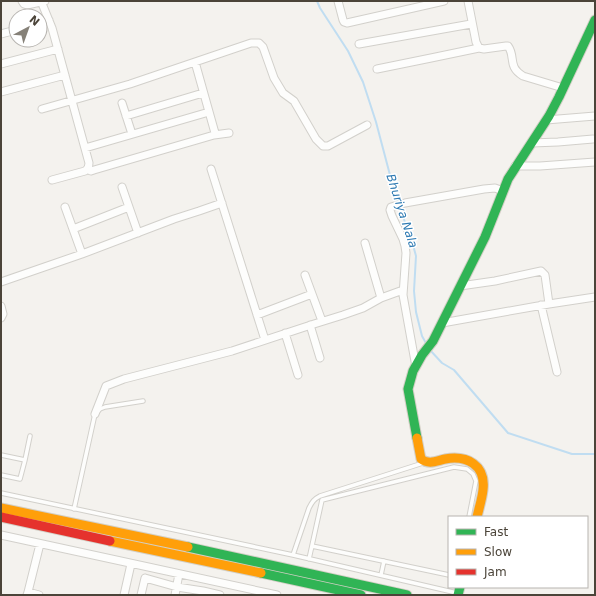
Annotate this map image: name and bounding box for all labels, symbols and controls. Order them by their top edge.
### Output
north arrow [8,8,48,48]
text: N [26,13,42,29]
water label: Bhuriya Nala [383,172,421,250]
legend [448,516,588,588]
text: Fast [484,525,508,539]
text: Slow [484,545,512,559]
text: Jam [483,565,507,579]

